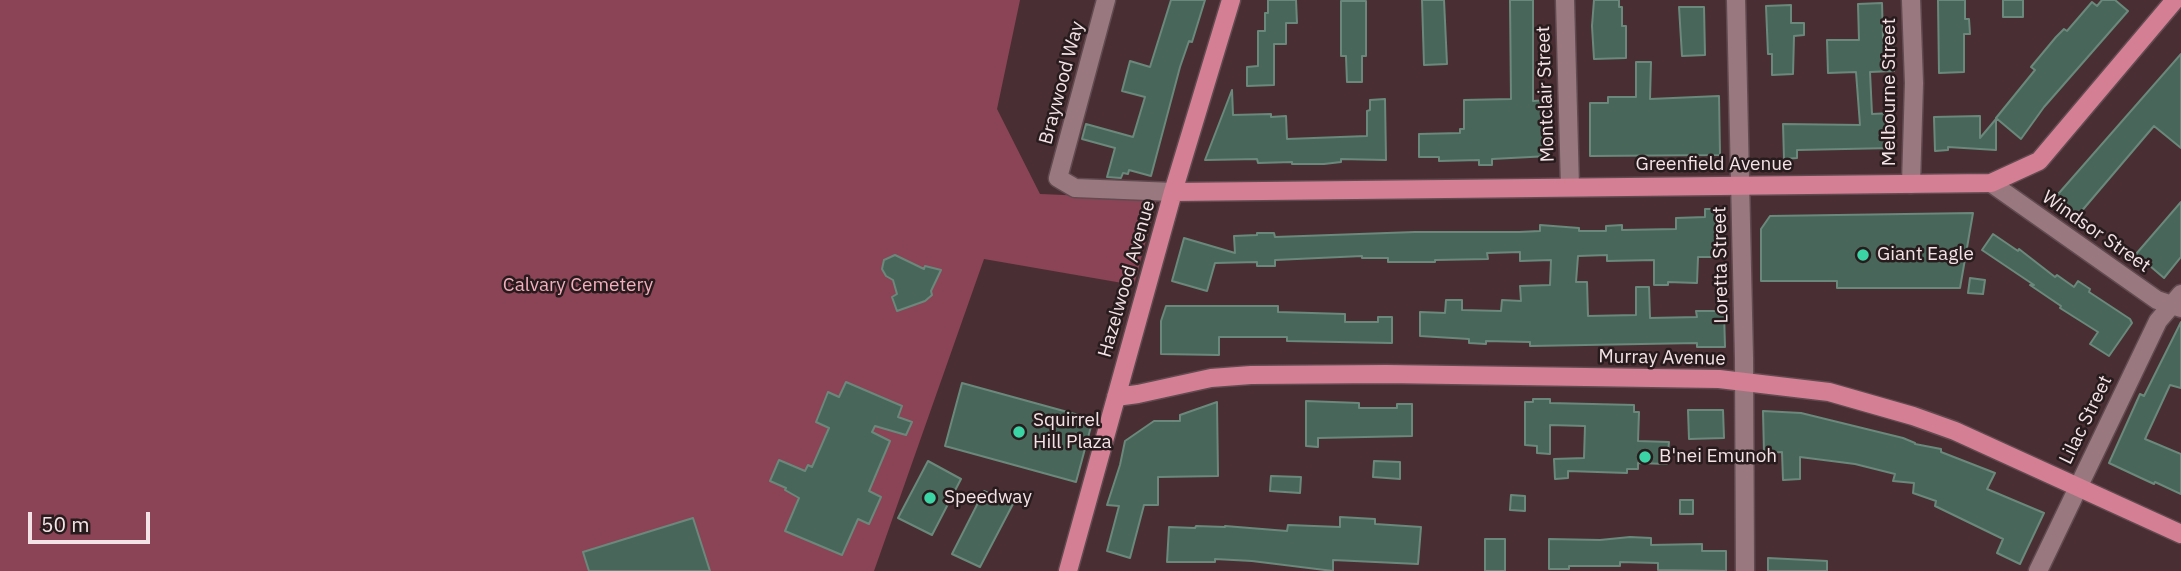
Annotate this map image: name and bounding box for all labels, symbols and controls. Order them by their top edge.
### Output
street label: Melbourne Street [1879,18,1901,166]
street label: Braywood Way [1035,19,1089,147]
street label: Montclair Street [1532,25,1560,163]
street label: Greenfield Avenue [1635,154,1793,176]
street label: Windsor Street [2037,186,2155,278]
street label: Hazelwood Avenue [1094,198,1160,360]
street label: Loretta Street [1709,206,1733,324]
place label: Giant Eagle [1877,244,1974,266]
marker: Giant Eagle [1855,247,1871,263]
park label: Calvary Cemetery [503,275,653,297]
street label: Murray Avenue [1598,345,1726,371]
street label: Lilac Street [2055,372,2117,468]
place label: Squirrel Hill Plaza [1033,410,1112,454]
marker: Squirrel Hill Plaza [1011,424,1027,440]
place label: B'nei Emunoh [1659,446,1777,468]
marker: B'nei Emunoh [1637,449,1653,465]
place label: Speedway [944,487,1032,509]
marker: Speedway [922,490,938,506]
scale bar [32,498,154,542]
text: 50 m [41,510,90,538]

